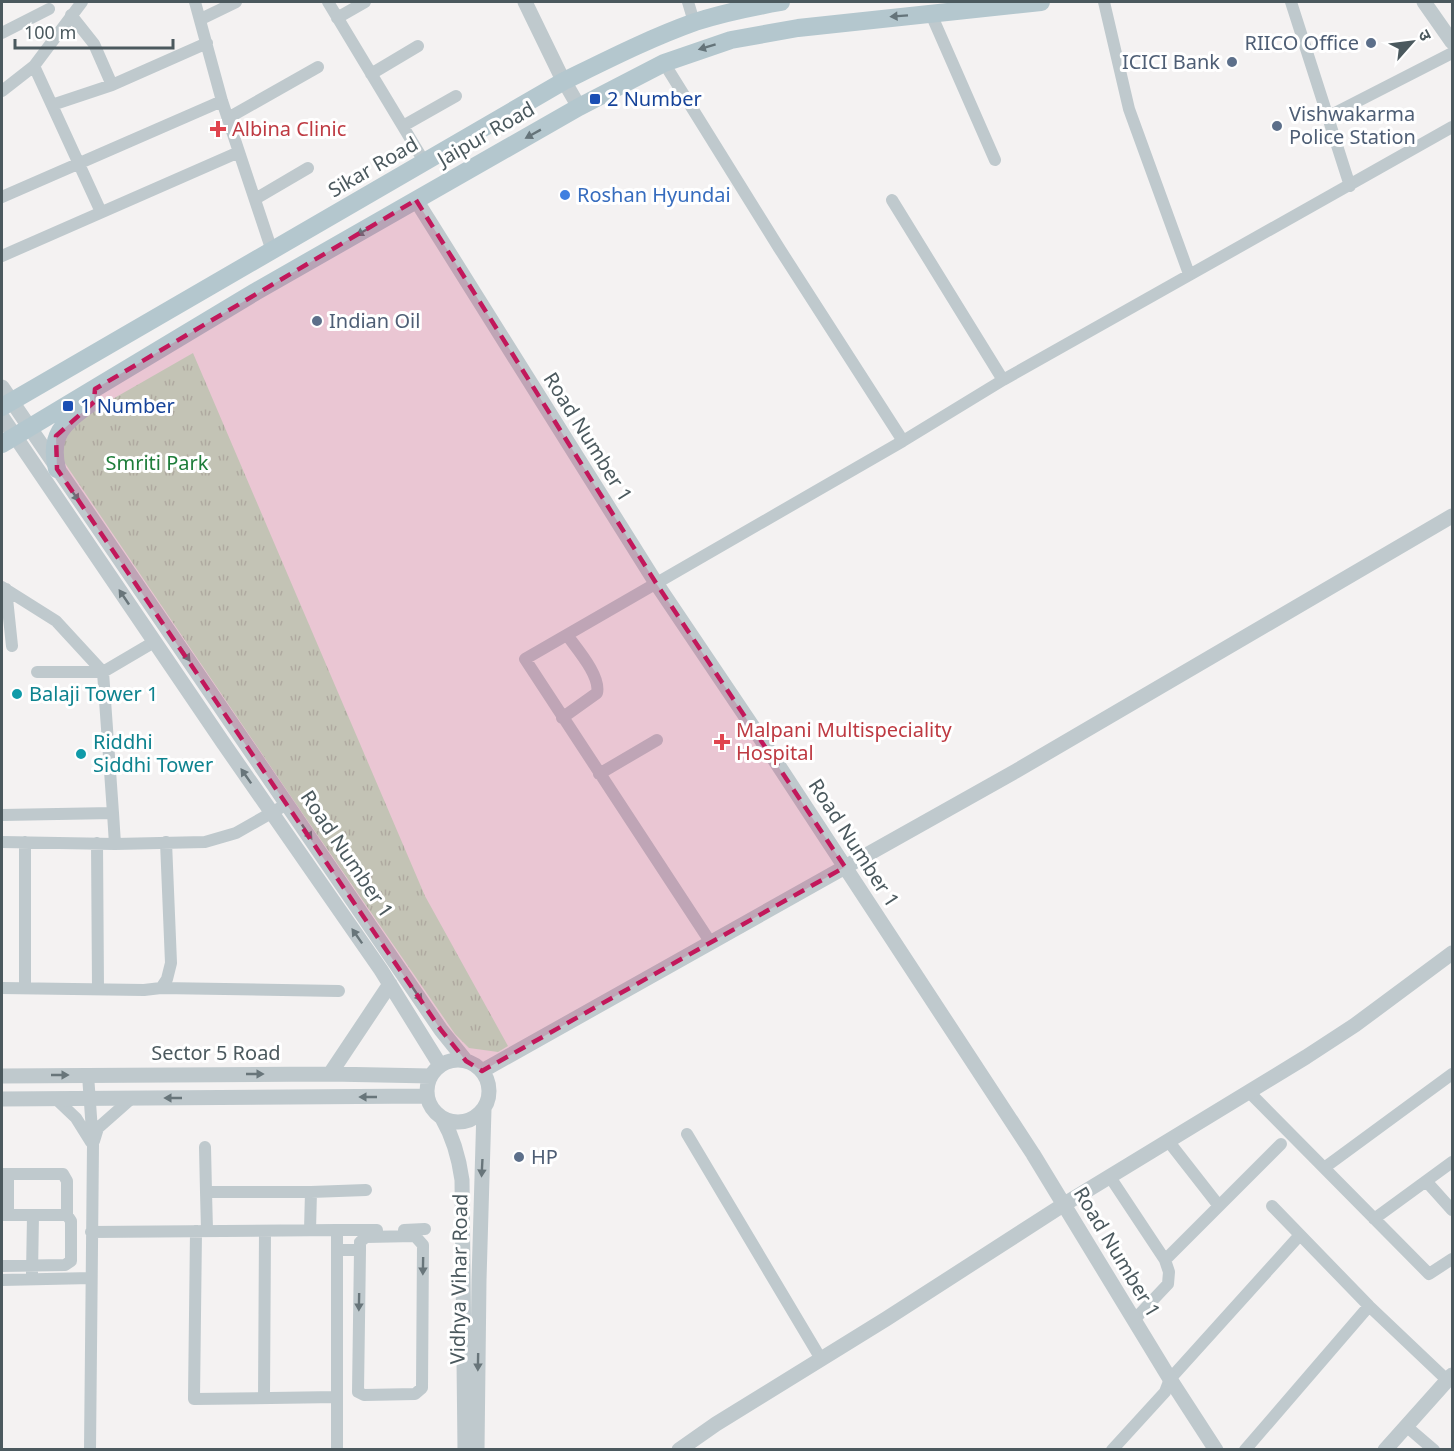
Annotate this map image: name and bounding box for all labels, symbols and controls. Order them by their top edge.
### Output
scale bar [15,12,172,50]
one-way arrow [890,12,909,21]
north arrow [1382,12,1442,72]
text: 100 m [24,20,76,44]
text: उ [1413,26,1437,45]
place label: RIICO Office [1245,29,1359,56]
marker: RIICO Office [1364,36,1378,50]
one-way arrow [698,43,716,52]
place label: ICICI Bank [1122,48,1220,75]
marker: ICICI Bank [1225,55,1239,69]
place label: 2 Number [607,85,702,112]
marker: 2 Number [588,92,602,106]
street label: Jaipur Road [430,95,539,173]
place label: Vishwakarma Police Station [1289,100,1416,150]
place label: Albina Clinic [232,115,346,142]
marker: Vishwakarma Police Station [1270,119,1284,133]
marker: Albina Clinic [209,120,227,138]
one-way arrow [525,128,541,139]
street label: Sikar Road [323,130,423,203]
place label: Roshan Hyundai [577,181,731,208]
marker: Roshan Hyundai [558,188,572,202]
one-way arrow [356,225,372,236]
place label: Indian Oil [329,307,420,334]
marker: Indian Oil [310,314,324,328]
street label: Road Number 1 [538,367,639,507]
place label: 1 Number [80,392,175,419]
marker: 1 Number [61,399,75,413]
park label: Smriti Park [106,449,209,476]
one-way arrow [68,486,79,502]
one-way arrow [119,589,130,606]
one-way arrow [179,646,191,662]
place label: Balaji Tower 1 [29,680,158,707]
marker: Balaji Tower 1 [10,687,24,701]
place label: Malpani Multispeciality Hospital [736,716,952,766]
place label: Riddhi Siddhi Tower [93,728,213,778]
marker: Malpani Multispeciality Hospital [713,733,731,751]
marker: Riddhi Siddhi Tower [74,747,88,761]
one-way arrow [240,768,252,784]
street label: Road Number 1 [803,773,906,912]
street label: Road Number 1 [295,785,400,923]
one-way arrow [301,824,313,840]
one-way arrow [351,928,363,944]
one-way arrow [411,985,423,1001]
street label: Sector 5 Road [151,1039,281,1066]
one-way arrow [245,1069,264,1079]
one-way arrow [50,1070,69,1080]
one-way arrow [359,1092,378,1102]
one-way arrow [164,1093,183,1103]
place label: HP [531,1143,558,1170]
marker: HP [512,1150,526,1164]
one-way arrow [477,1158,486,1177]
street label: Road Number 1 [1068,1181,1167,1322]
street label: Vidhya Vihar Road [444,1193,473,1365]
one-way arrow [418,1257,428,1276]
one-way arrow [355,1293,364,1312]
one-way arrow [473,1353,483,1372]

